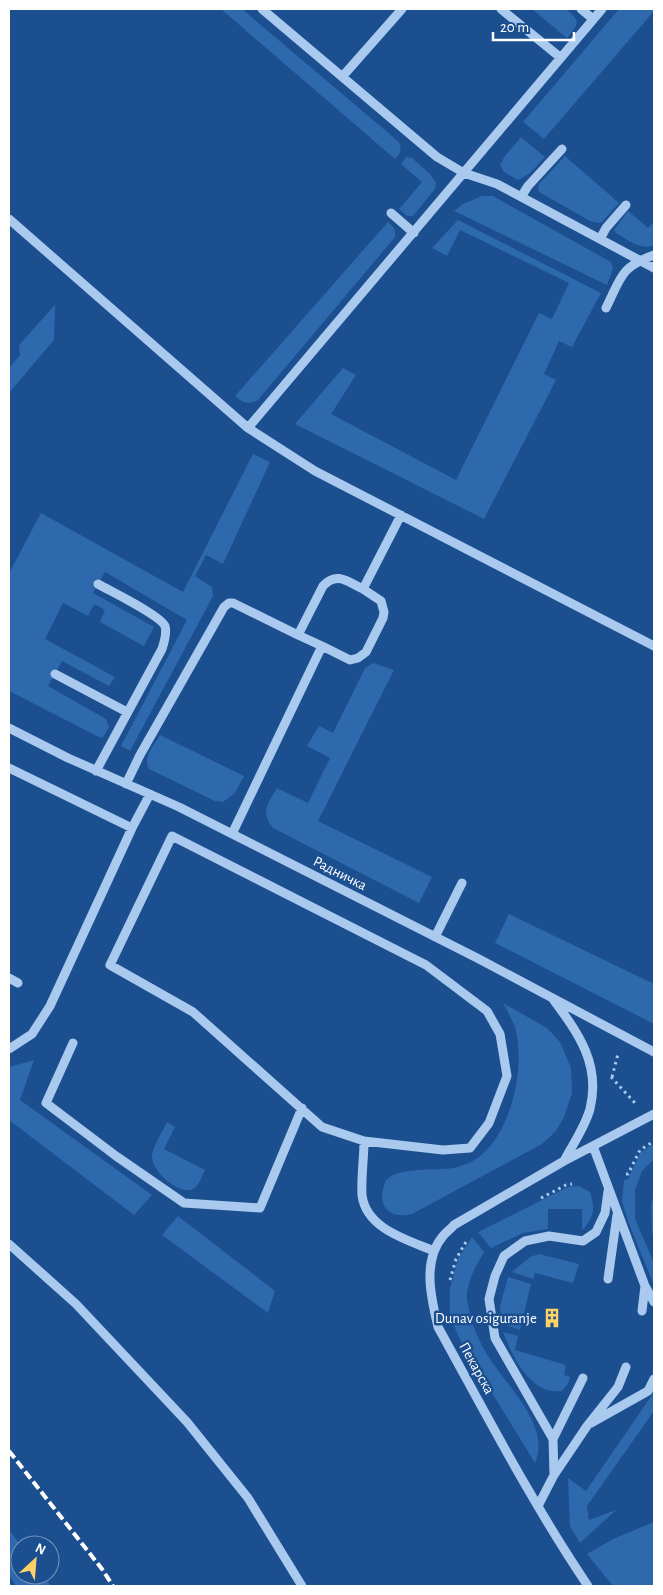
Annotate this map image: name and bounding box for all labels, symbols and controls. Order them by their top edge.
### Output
scale bar [493,10,574,42]
text: 20 m [500,20,529,35]
street label: Радничка [311,854,369,893]
building icon: Dunav osiguranje [541,1307,563,1329]
place label: Dunav osiguranje [435,1311,537,1326]
street label: Пекарска [456,1340,497,1397]
north arrow [10,1535,60,1585]
text: N [33,1541,48,1558]

